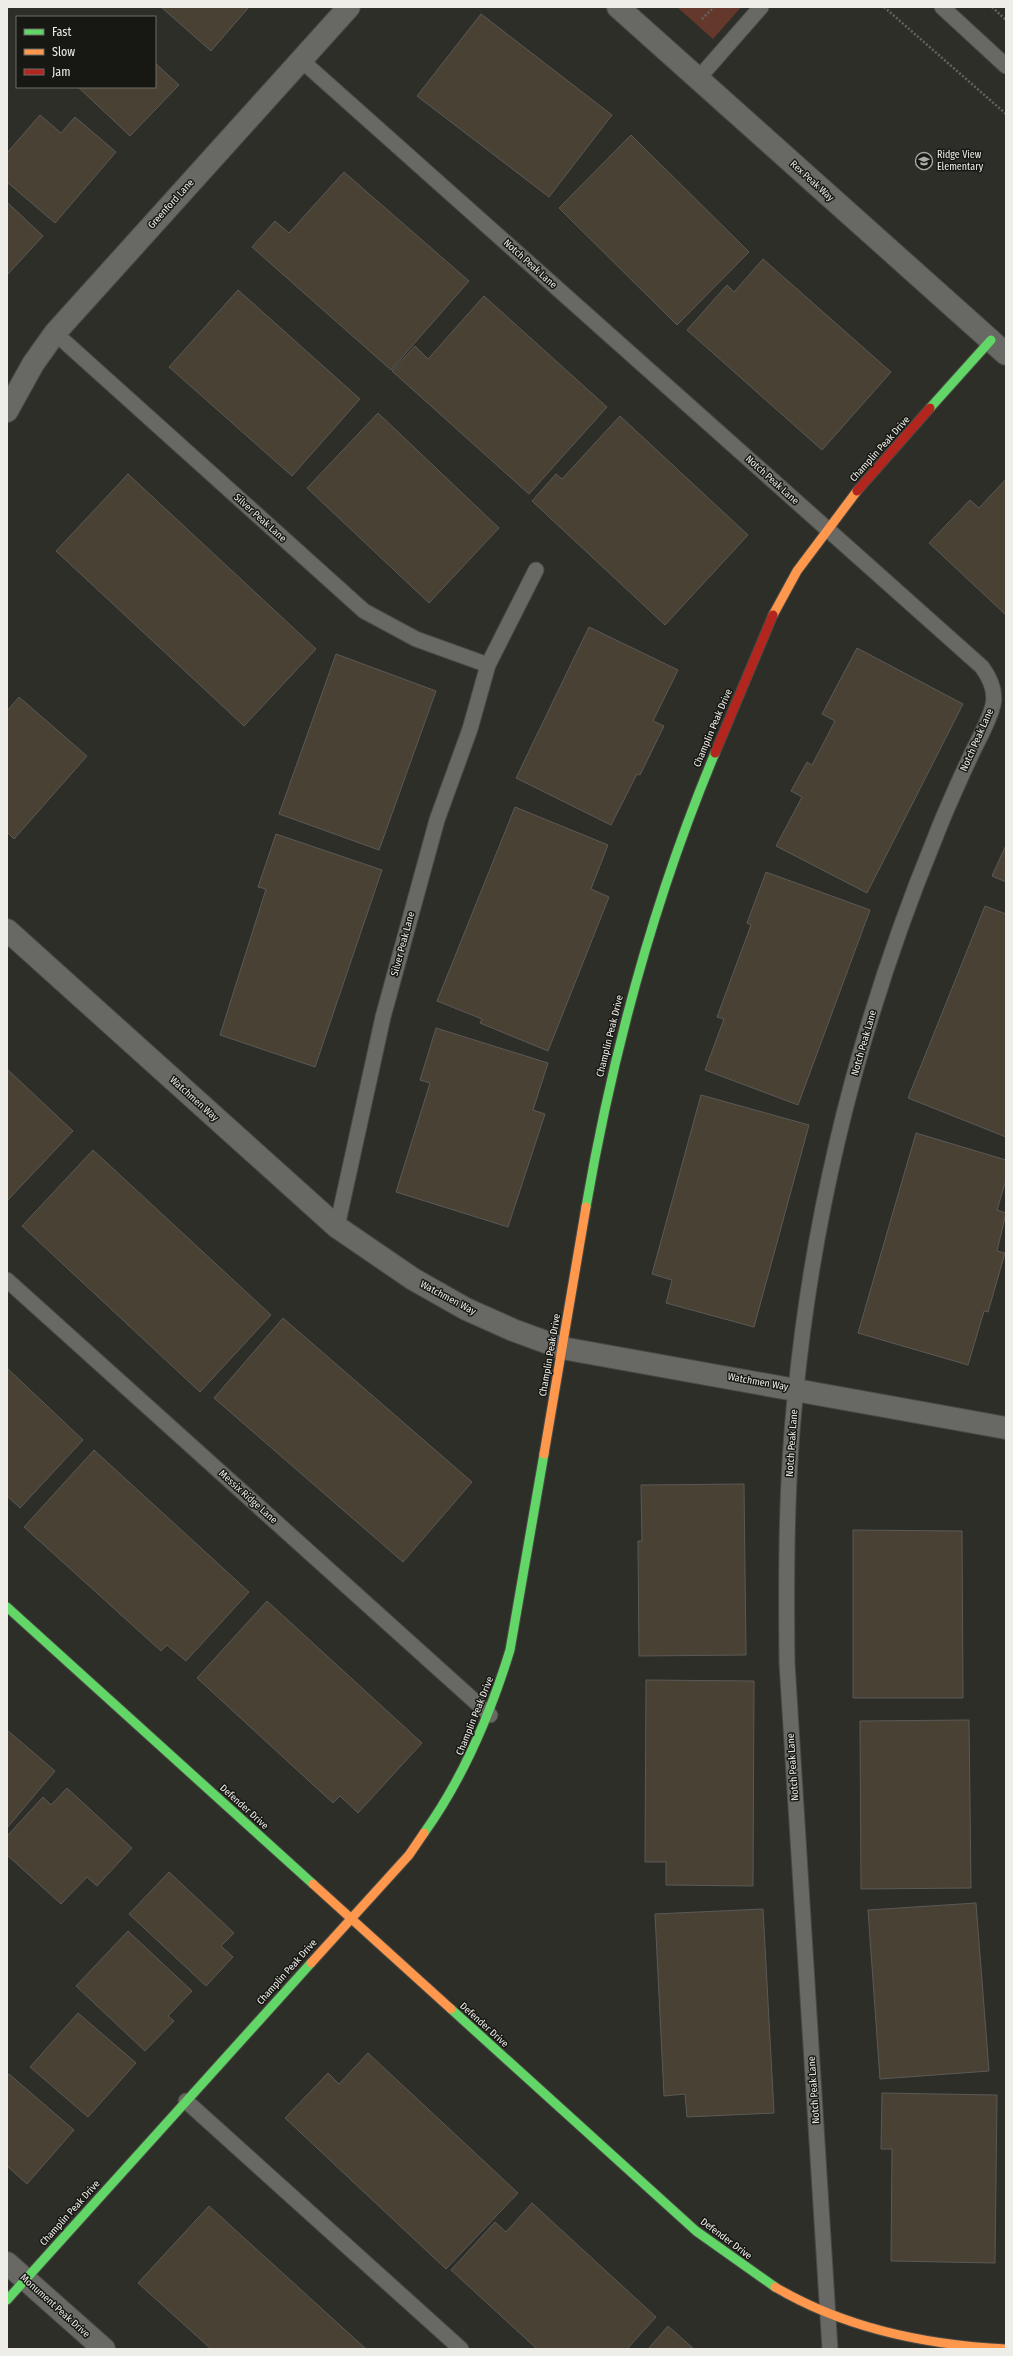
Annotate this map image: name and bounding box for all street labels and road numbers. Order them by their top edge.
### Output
street label: Rex Peak Way [788,158,837,204]
street label: Greenford Lane [146,177,196,231]
street label: Notch Peak Lane [501,237,559,291]
street label: Champlin Peak Drive [848,414,913,484]
street label: Notch Peak Lane [743,453,801,507]
street label: Silver Peak Lane [231,491,289,545]
street label: Champlin Peak Drive [691,687,735,769]
street label: Notch Peak Lane [958,707,996,773]
street label: Silver Peak Lane [389,910,417,978]
street label: Champlin Peak Drive [594,994,626,1078]
street label: Notch Peak Lane [849,1009,879,1077]
street label: Watchmen Way [167,1074,221,1124]
street label: Watchmen Way [418,1278,478,1318]
street label: Champlin Peak Drive [537,1313,563,1397]
street label: Watchmen Way [727,1371,790,1393]
street label: Notch Peak Lane [784,1409,800,1477]
street label: Messix Ridge Lane [216,1468,280,1526]
street label: Champlin Peak Drive [454,1675,496,1757]
street label: Notch Peak Lane [785,1733,801,1801]
street label: Defender Drive [217,1782,271,1832]
street label: Champlin Peak Drive [255,1937,320,2007]
street label: Defender Drive [457,2000,511,2050]
street label: Notch Peak Lane [806,2056,822,2124]
street label: Champlin Peak Drive [38,2178,103,2248]
street label: Defender Drive [698,2216,754,2262]
street label: Monument Peak Drive [18,2272,92,2340]

